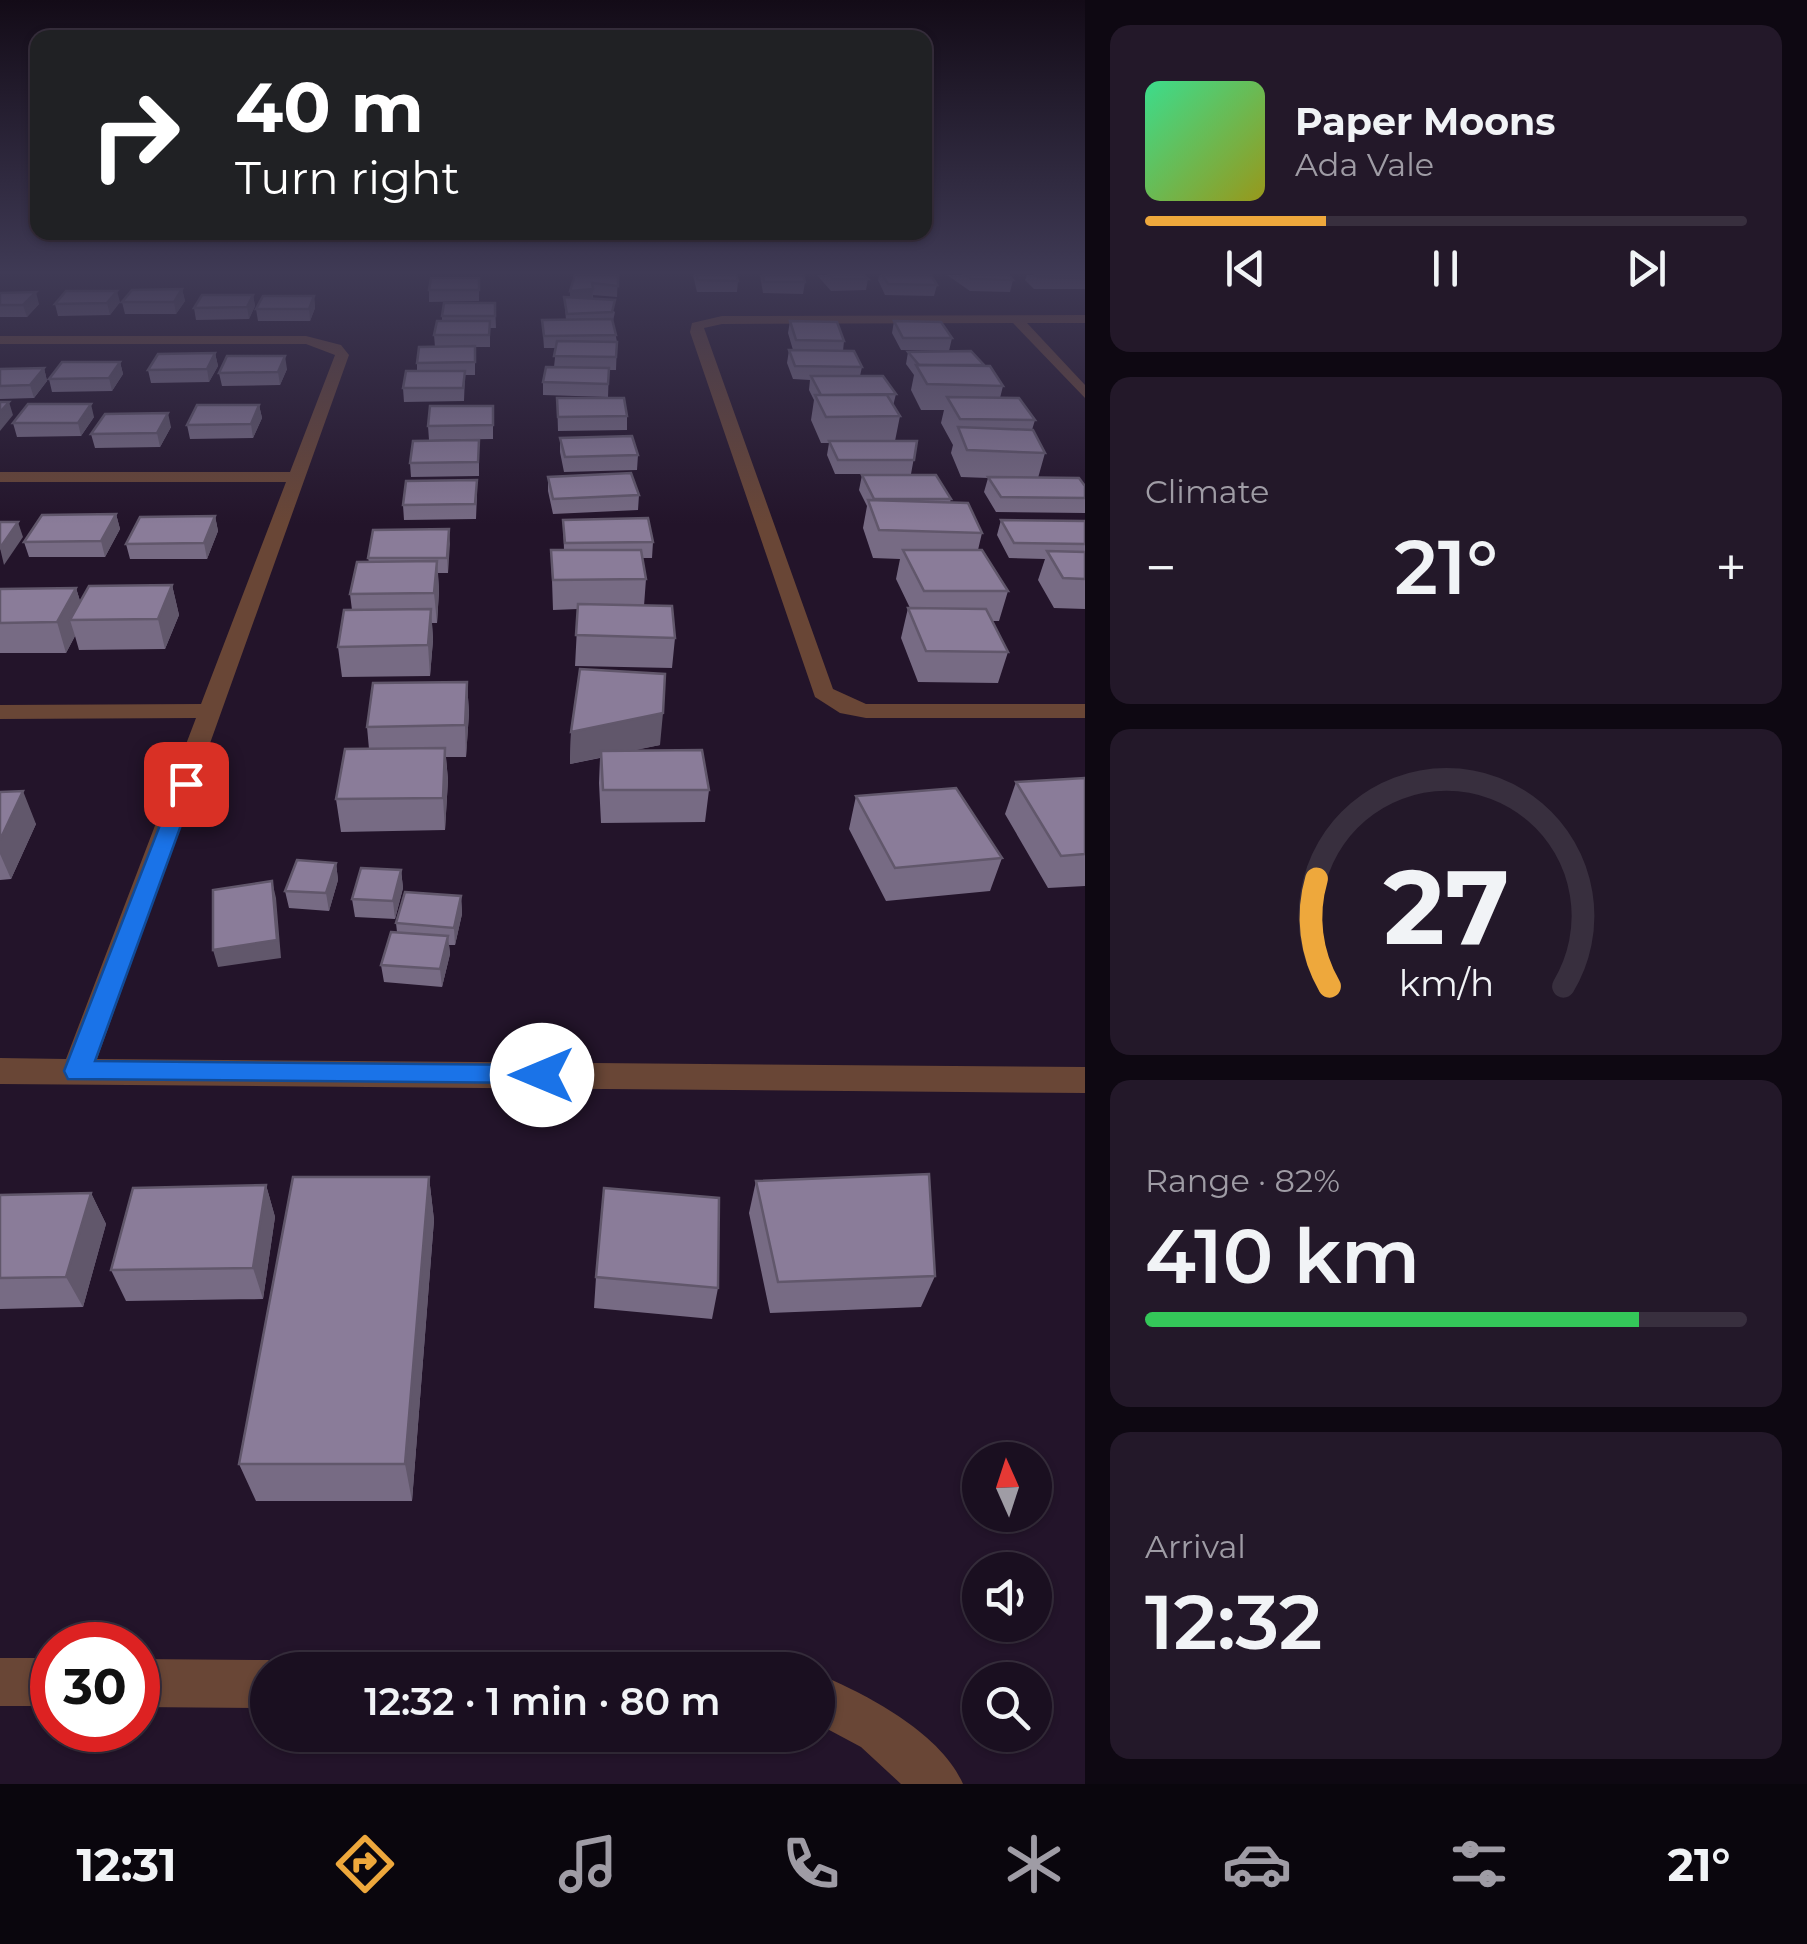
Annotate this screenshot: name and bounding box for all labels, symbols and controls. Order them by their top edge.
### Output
text: 40 m [235,64,424,150]
icon: right [70,70,200,200]
text: Paper Moons [1295,98,1556,145]
text: Ada Vale [1295,145,1434,184]
text: Turn right [235,150,460,205]
icon: previous [1218,241,1273,296]
icon: pause [1418,241,1473,296]
icon: next [1619,241,1674,296]
text: Climate [1145,472,1269,511]
text: 21° [1394,521,1498,613]
text: − [1145,534,1177,601]
text: + [1715,534,1747,601]
pin [144,742,229,827]
icon: arrive [159,757,214,812]
text: 27 [1383,843,1509,970]
text: km/h [1398,961,1494,1005]
position arrow [490,1023,594,1127]
text: Range · 82% [1145,1161,1340,1200]
text: 410 km [1145,1210,1420,1302]
north arrow [962,1442,1052,1532]
map controls [962,1442,1052,1752]
text: Arrival [1145,1527,1246,1566]
button: sound [962,1552,1052,1642]
text: 12:32 [1145,1576,1322,1668]
speed limit sign: 30 [30,1622,160,1752]
button: search [962,1662,1052,1752]
text: 12:32 · 1 min · 80 m [364,1678,721,1725]
icon: directions [330,1829,400,1899]
icon: music [553,1829,623,1899]
icon: phone [776,1829,846,1899]
icon: climate [999,1829,1069,1899]
icon: car [1222,1829,1292,1899]
icon: filters [1444,1829,1514,1899]
text: 12:31 [76,1837,177,1892]
text: 21° [1667,1837,1730,1892]

